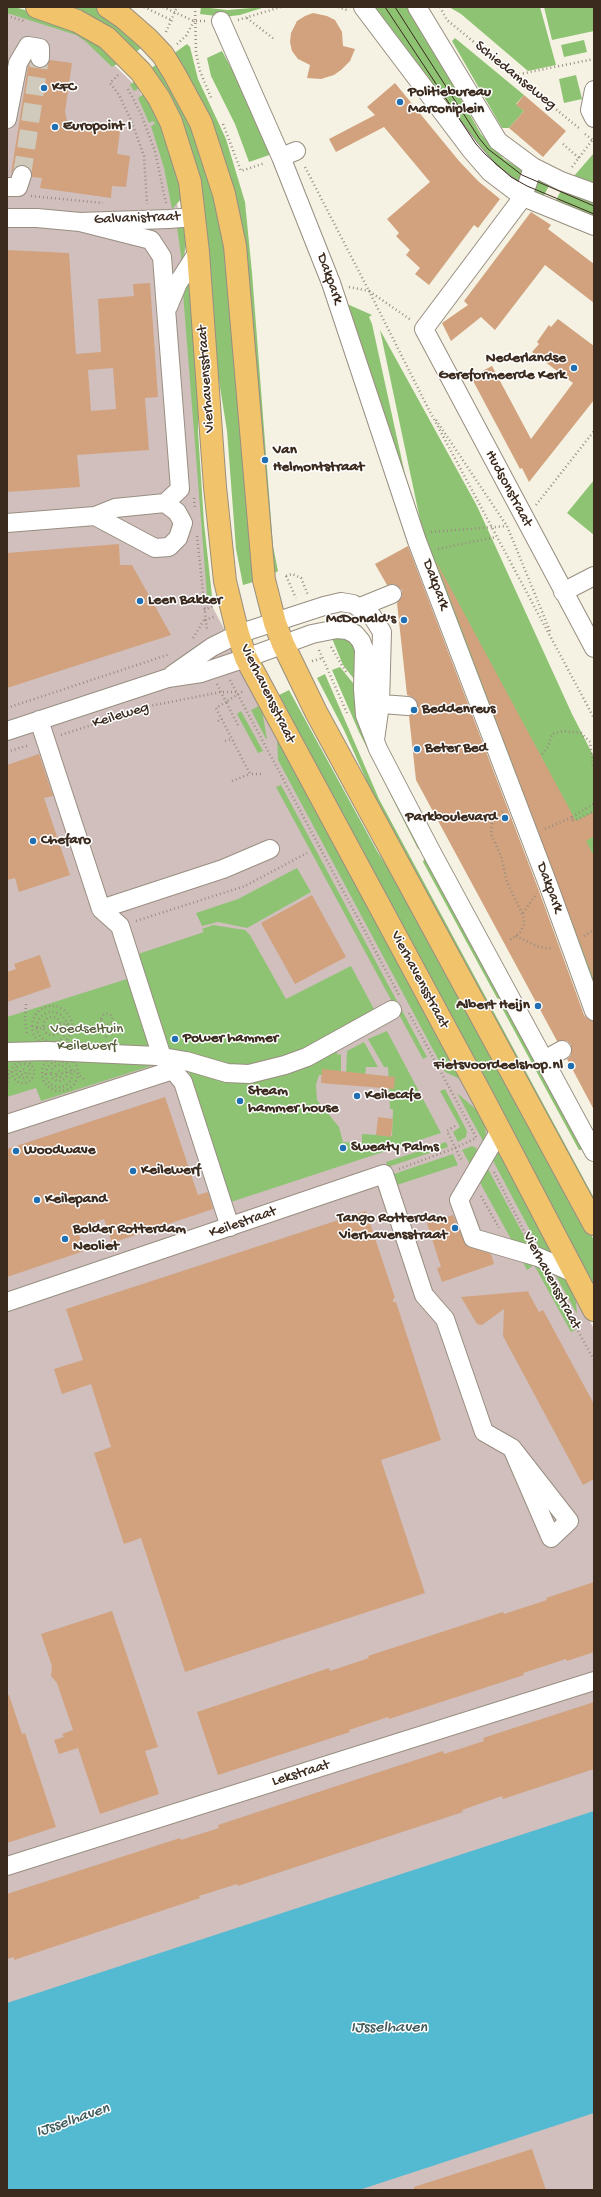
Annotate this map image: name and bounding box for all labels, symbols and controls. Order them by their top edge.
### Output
street label: Schiedamseweg [470,38,560,114]
place label: KFC [52,79,76,97]
marker: KFC [39,83,49,93]
place label: Politiebureau Marconiplein [408,84,491,119]
marker: Politiebureau Marconiplein [395,97,405,107]
place label: Europoint I [63,118,131,136]
marker: Europoint I [50,122,60,132]
street label: Galvanistraat [94,209,180,229]
street label: Dakpark [312,251,346,307]
street label: Vierhavensstraat [194,325,220,433]
place label: Nederlandse Gereformeerde Kerk [439,350,566,385]
marker: Nederlandse Gereformeerde Kerk [569,363,579,373]
place label: Van Helmontstraat [273,442,364,477]
street label: Hudsonstraat [480,447,536,531]
marker: Van Helmontstraat [260,455,270,465]
street label: Dakpark [417,557,453,613]
place label: Leen Bakker [148,592,222,610]
marker: Leen Bakker [135,596,145,606]
place label: McDonald's [326,611,396,629]
marker: McDonald's [399,615,409,625]
street label: Vierhavensstraat [235,642,299,746]
street label: Keileweg [91,699,151,733]
place label: Beddenreus [422,701,495,719]
marker: Beddenreus [409,705,419,715]
place label: Beter Bed [425,740,487,758]
marker: Beter Bed [412,744,422,754]
place label: Parkboulevard [406,809,497,827]
marker: Parkboulevard [500,813,510,823]
place label: Chefaro [41,832,91,850]
marker: Chefaro [28,836,38,846]
street label: Dakpark [531,860,567,916]
street label: Vierhavensstraat [386,928,452,1032]
place label: Albert Heijn [456,997,530,1015]
marker: Albert Heijn [533,1001,543,1011]
park label: Voedseltuin Keilewerf [51,1021,123,1056]
place label: Power hammer [183,1030,278,1048]
marker: Power hammer [170,1034,180,1044]
place label: Fietsvoordeelshop.nl [434,1057,563,1075]
marker: Fietsvoordeelshop.nl [566,1061,576,1071]
place label: Steam hammer house [248,1083,338,1118]
place label: Keilecafe [365,1087,421,1105]
marker: Keilecafe [352,1091,362,1101]
marker: Steam hammer house [235,1096,245,1106]
place label: Sweaty Palms [351,1139,439,1157]
place label: Woodwave [24,1142,95,1160]
marker: Sweaty Palms [338,1143,348,1153]
marker: Woodwave [11,1146,21,1156]
place label: Keilewerf [141,1162,201,1180]
marker: Keilewerf [128,1166,138,1176]
place label: Keilepand [45,1191,107,1209]
marker: Keilepand [32,1195,42,1205]
street label: Keilestraat [207,1203,279,1243]
place label: Tango Rotterdam Vierhavensstraat [337,1210,447,1245]
place label: Bolder Rotterdam Neoliet [73,1221,186,1256]
marker: Tango Rotterdam Vierhavensstraat [450,1223,460,1233]
street label: Vierhavensstraat [518,1229,584,1333]
marker: Bolder Rotterdam Neoliet [60,1234,70,1244]
street label: Lekstraat [270,1757,332,1791]
water label: IJsselhaven [351,2019,427,2039]
water label: IJsselhaven [34,2100,112,2142]

